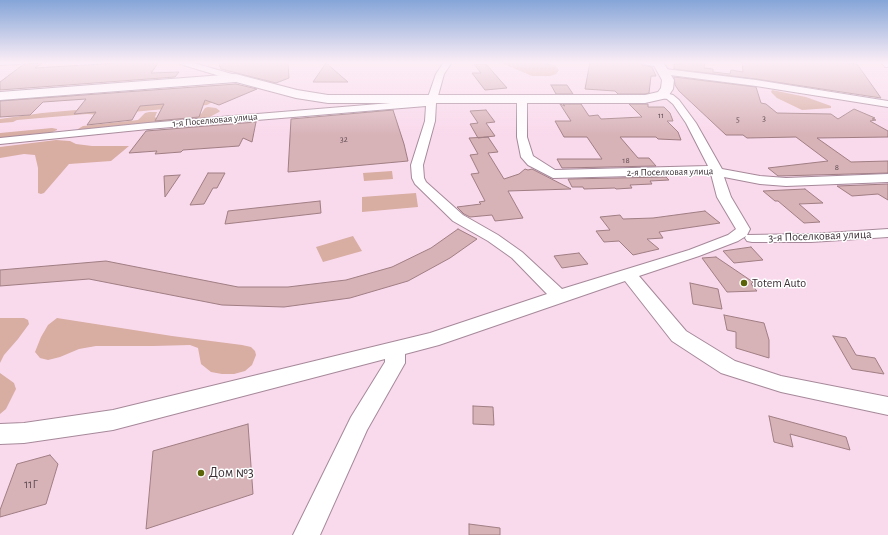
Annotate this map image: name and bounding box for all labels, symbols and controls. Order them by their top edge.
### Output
street label: 1-я Поселковая улица [172,110,258,130]
house number: 11 [658,110,664,120]
house number: 3 [762,113,766,123]
house number: 5 [736,114,740,124]
house number: 32 [340,134,348,144]
house number: 18 [622,155,630,165]
house number: 8 [835,162,839,172]
street label: 2-я Поселковая улица [627,165,713,179]
street label: 3-я Поселковая улица [768,227,872,245]
place label: Totem Auto [752,276,806,290]
marker: Totem Auto [739,278,749,288]
place label: Дом №3 [209,465,254,481]
marker: Дом №3 [196,468,206,478]
house number: 11Г [24,477,38,491]

